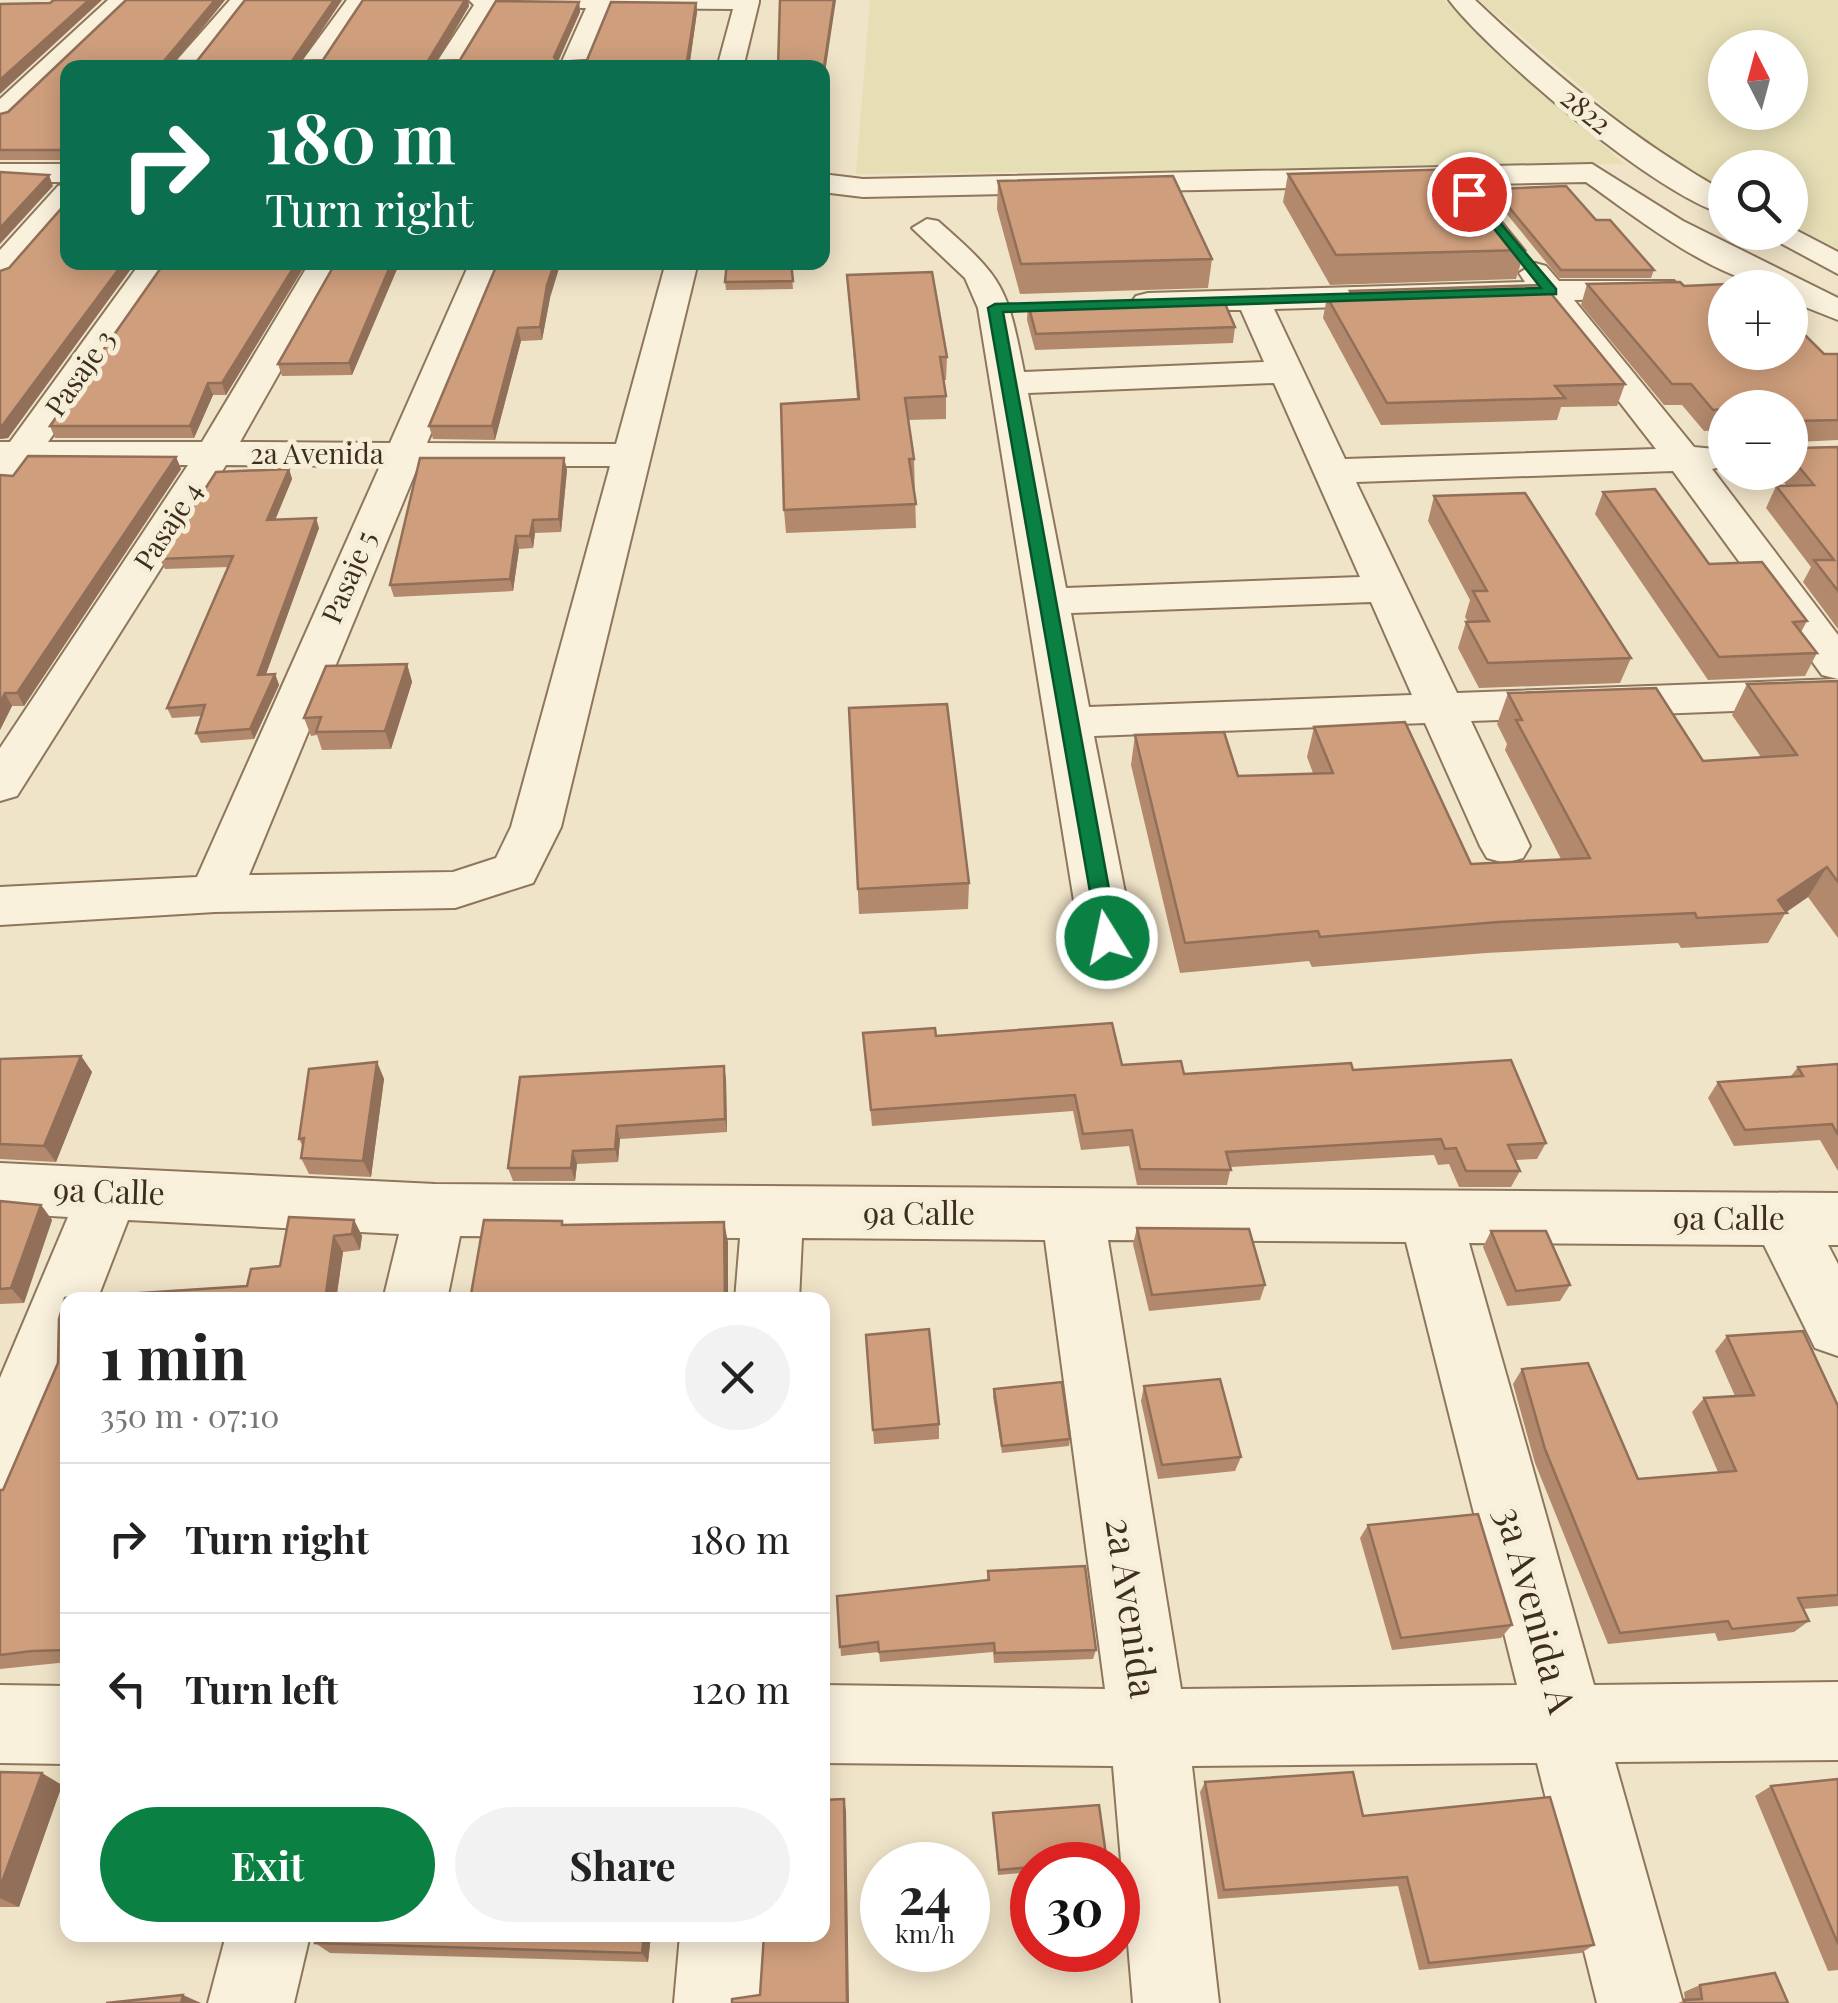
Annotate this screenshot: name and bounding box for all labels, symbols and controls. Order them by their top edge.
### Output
north arrow [1708,30,1808,130]
map controls [1708,30,1808,490]
street label: 2822 [1554,78,1620,141]
text: 180 m [265,88,456,182]
icon: right [100,100,230,230]
button: search [1708,150,1808,250]
pin [1427,152,1512,237]
icon: arrive [1442,167,1497,222]
text: Turn right [265,178,473,238]
button: + [1708,270,1808,370]
street label: Pasaje 3 [36,321,122,423]
button: − [1708,390,1808,490]
street label: 2a Avenida [250,434,384,471]
street label: Pasaje 4 [124,474,209,577]
street label: Pasaje 5 [312,525,384,628]
position arrow [1055,886,1159,990]
street label: 9a Calle [52,1166,166,1213]
street label: 9a Calle [863,1190,975,1233]
street label: 9a Calle [1673,1195,1785,1238]
text: 1 min [100,1315,247,1395]
button: close [685,1325,790,1430]
text: 350 m · 07:10 [100,1393,279,1436]
street label: 3a Avenida A [1485,1501,1590,1719]
icon: right [100,1511,155,1566]
text: Turn right [185,1513,369,1564]
text: 180 m [690,1513,790,1564]
street label: 2a Avenida [1096,1514,1171,1701]
icon: left [100,1661,155,1716]
text: Turn left [185,1663,338,1714]
text: 120 m [692,1663,790,1714]
button: Exit [100,1807,435,1922]
button: Share [455,1807,790,1922]
speed limit sign: 30 [1010,1842,1140,1972]
text: 24 [899,1861,951,1928]
text: km/h [895,1916,955,1949]

